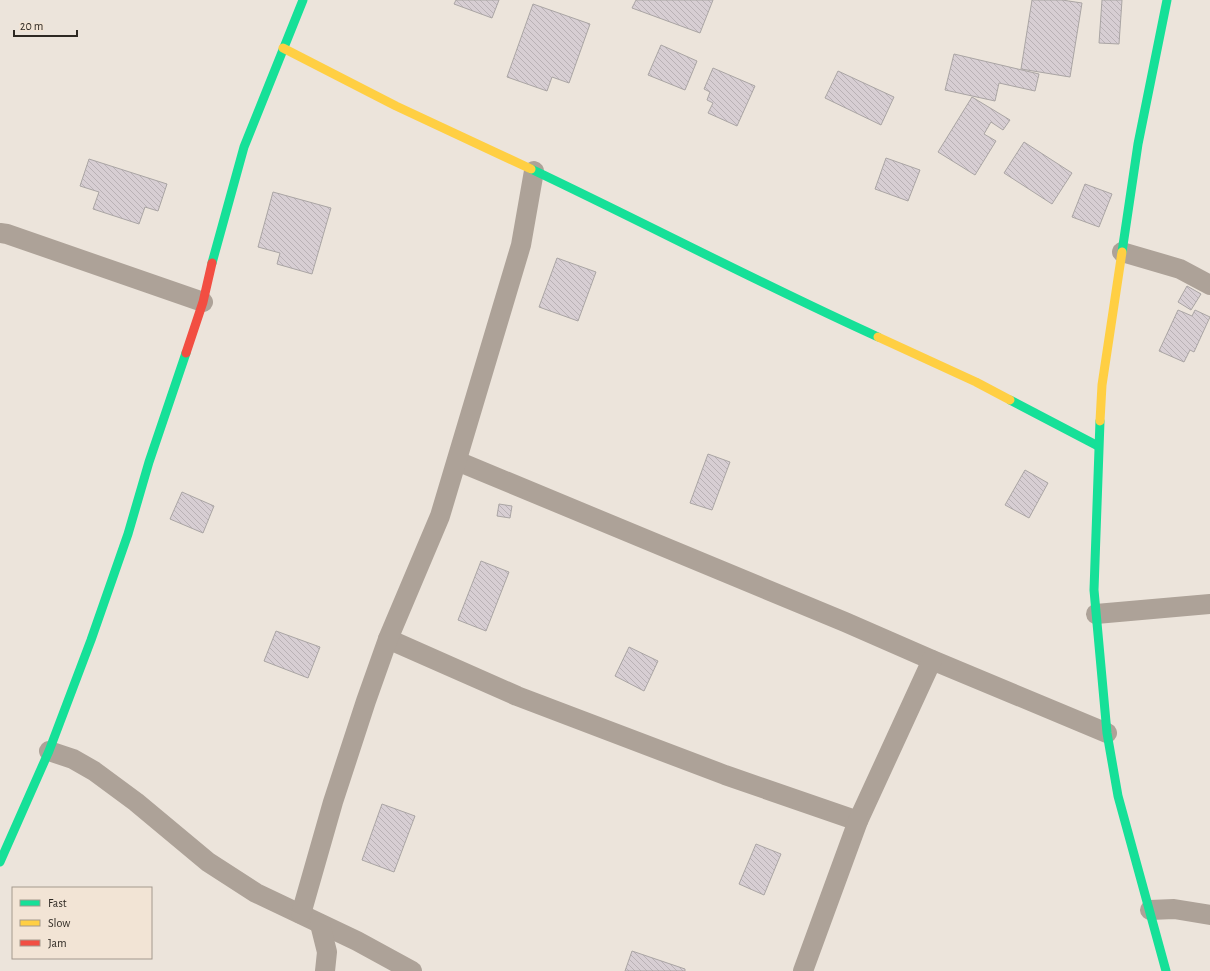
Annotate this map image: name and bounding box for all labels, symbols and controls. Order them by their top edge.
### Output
scale bar [14,12,77,38]
text: 20 m [20,20,43,32]
legend [12,887,152,959]
text: Fast [48,897,67,909]
text: Slow [48,917,70,929]
text: Jam [48,937,67,949]

